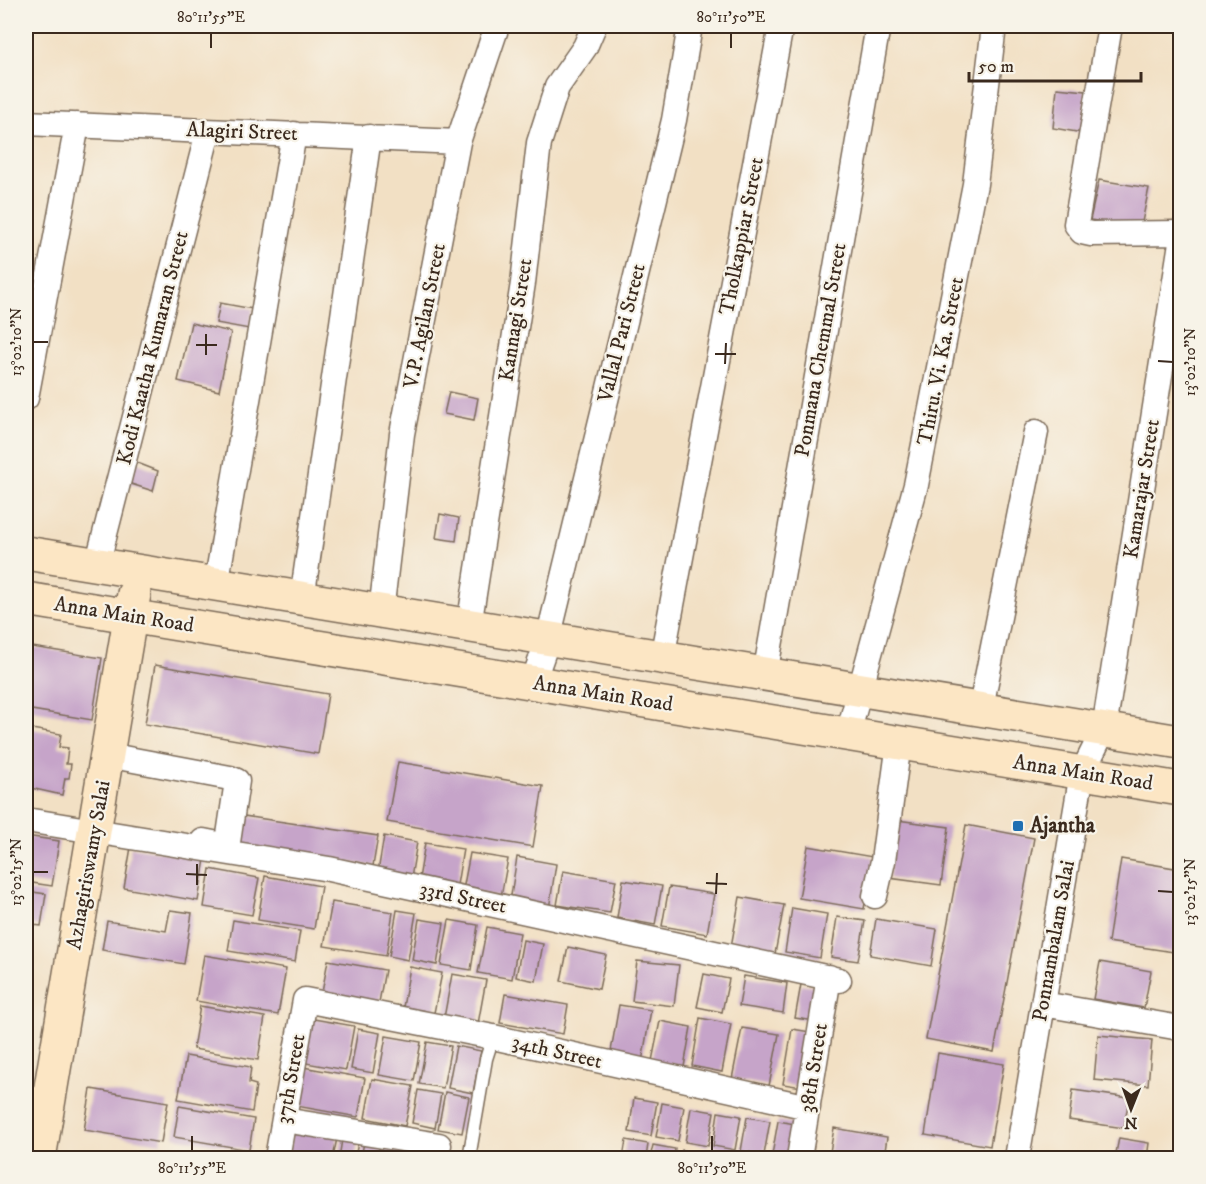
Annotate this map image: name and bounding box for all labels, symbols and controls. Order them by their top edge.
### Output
text: 80°11'55"E [177,8,245,27]
text: 80°11'50"E [697,8,766,27]
scale bar [969,45,1142,83]
text: 50 m [978,56,1014,78]
street label: Alagiri Street [186,117,299,147]
street label: Tholkappiar Street [714,155,770,317]
street label: Kodi Kaatha Kumaran Street [111,228,195,468]
street label: V.P. Agilan Street [398,241,452,392]
street label: Ponmana Chemmal Street [789,241,853,459]
street label: Kannagi Street [493,256,539,383]
street label: Vallal Pari Street [592,261,652,406]
street label: Thiru. Vi. Ka. Street [912,274,970,447]
text: 13°02'10"N [7,308,26,376]
text: 13°02'10"N [1181,328,1200,396]
street label: Kamarajar Street [1118,417,1166,561]
street label: Anna Main Road [52,591,196,639]
street label: Anna Main Road [531,670,675,718]
street label: Anna Main Road [1011,749,1155,797]
street label: Azhagiriswamy Salai [61,778,117,952]
place label: Ajantha [1029,813,1096,840]
marker: Ajantha [1011,819,1025,833]
text: 13°02'15"N [7,838,26,906]
street label: Ponnambalam Salai [1027,858,1081,1024]
text: 13°02'15"N [1181,858,1200,926]
street label: 33rd Street [417,876,509,920]
street label: 38th Street [794,1021,834,1115]
street label: 34th Street [509,1029,605,1075]
street label: 37th Street [270,1032,312,1126]
north arrow [1101,1079,1161,1139]
text: N [1124,1113,1137,1133]
text: 80°11'55"E [158,1159,226,1178]
text: 80°11'50"E [678,1159,747,1178]

